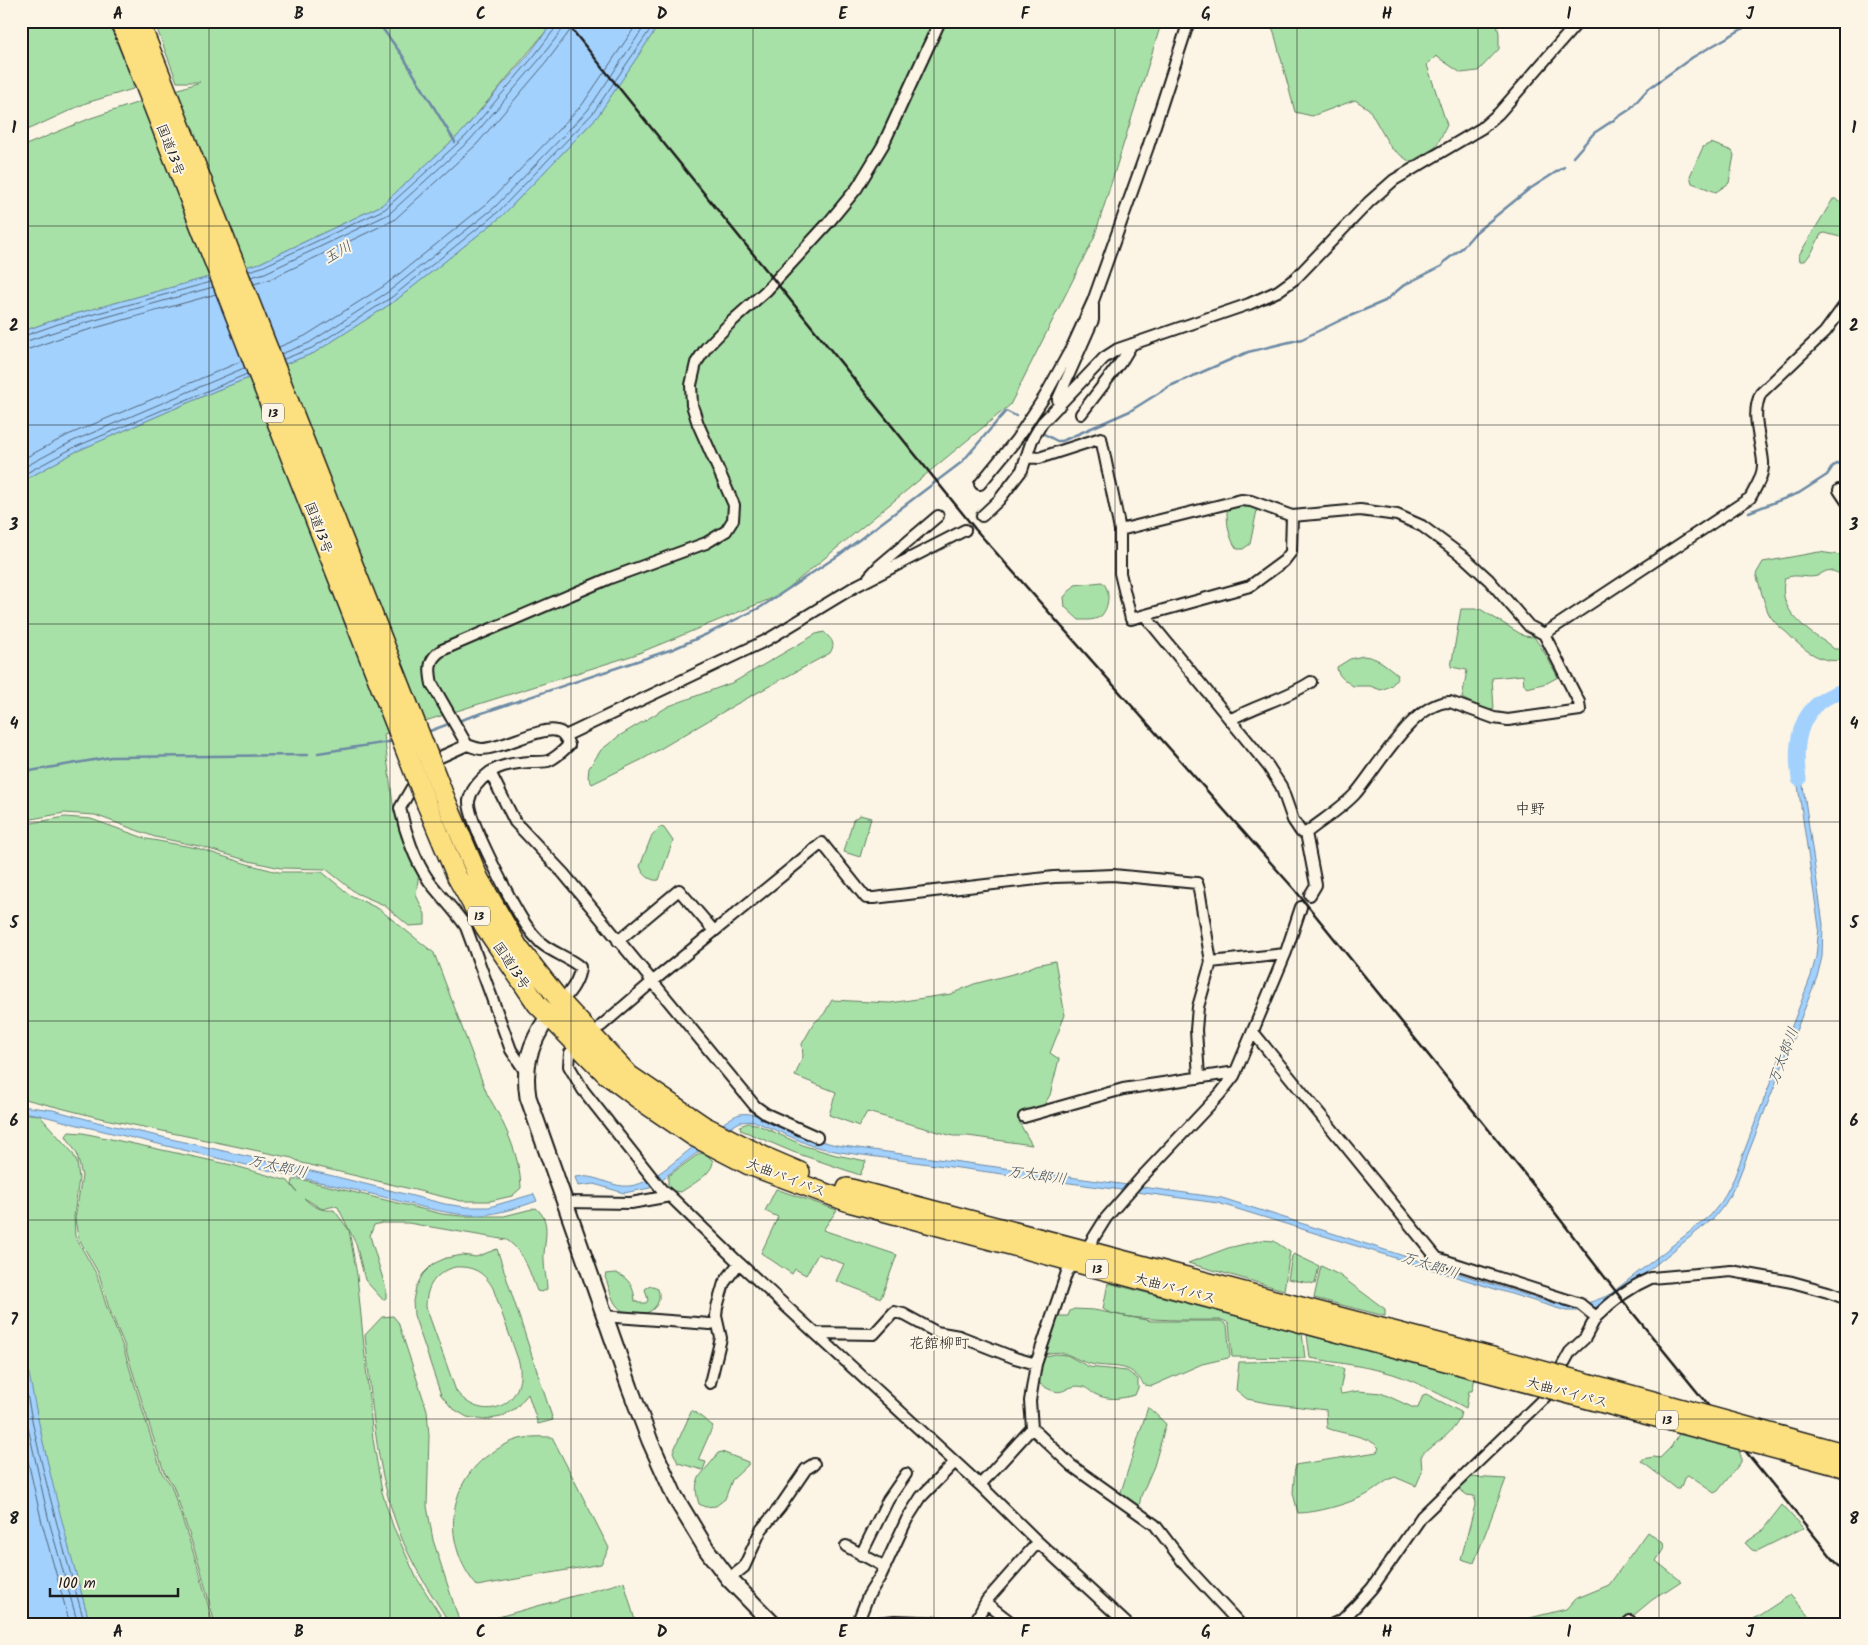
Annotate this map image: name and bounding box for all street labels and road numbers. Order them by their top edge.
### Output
street label: 国道13号 [150,121,190,179]
road number: 13 [262,403,284,422]
street label: 国道13号 [298,499,338,557]
road number: 13 [468,906,490,926]
street label: 国道13号 [487,937,535,995]
street label: 大曲バイパス [743,1153,829,1203]
road number: 13 [1086,1260,1108,1278]
street label: 大曲バイパス [1132,1268,1218,1310]
street label: 大曲バイパス [1524,1372,1610,1414]
road number: 13 [1656,1410,1678,1430]

